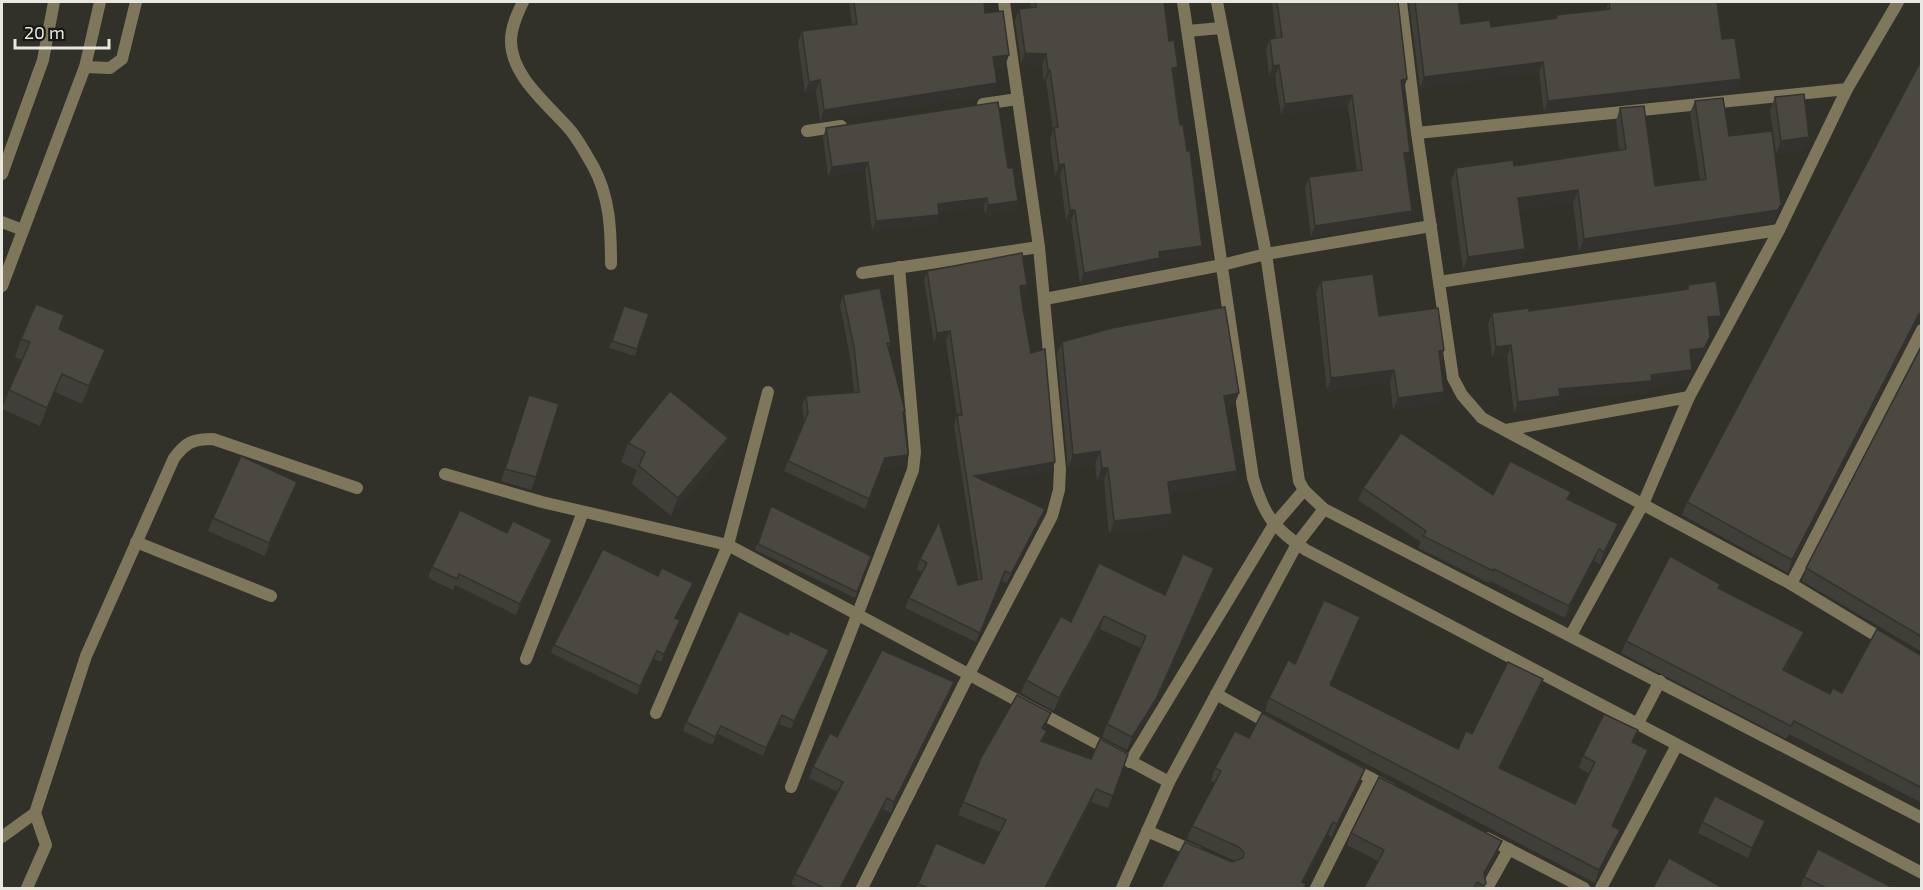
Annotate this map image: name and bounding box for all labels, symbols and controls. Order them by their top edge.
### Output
scale bar [15,12,110,50]
text: 20 m [24,21,65,43]

